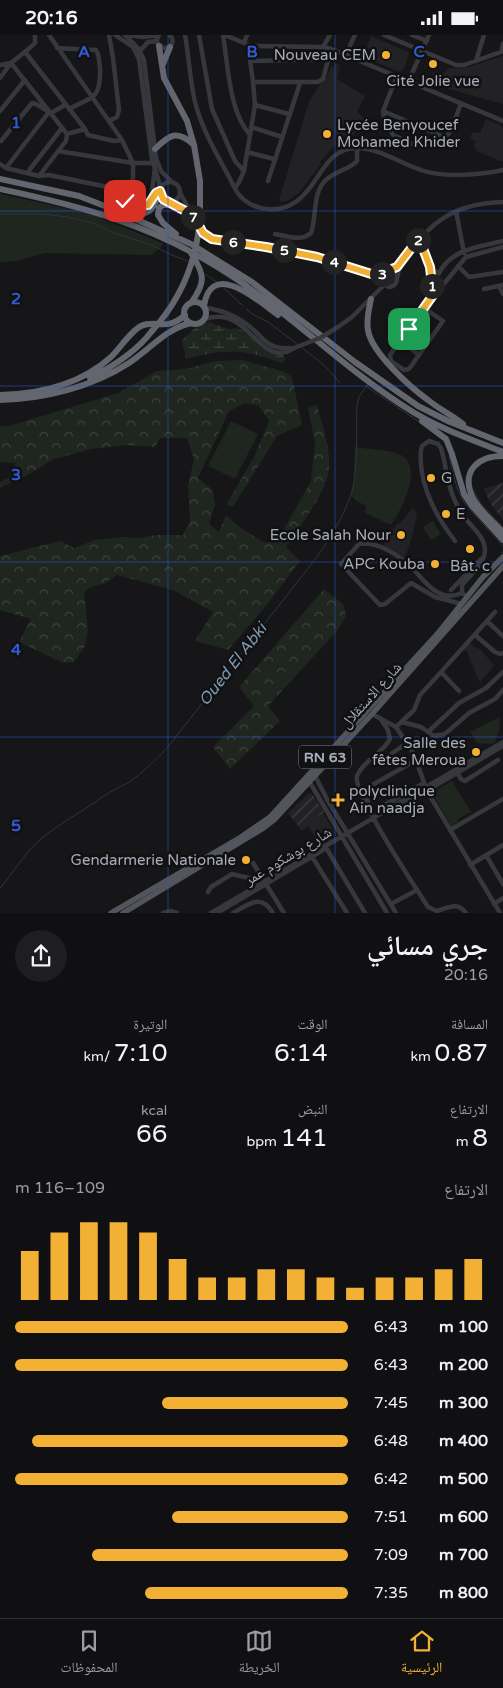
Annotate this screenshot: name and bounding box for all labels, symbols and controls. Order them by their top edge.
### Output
text: 20:16 [25,7,78,29]
text: A [78,42,90,62]
text: B [246,42,258,62]
text: C [413,42,425,62]
place label: Nouveau CEM [274,46,376,64]
marker: Nouveau CEM [380,49,392,61]
marker: Cité Jolie vue [427,58,439,70]
place label: Cité Jolie vue [386,72,480,90]
text: 1 [11,113,21,133]
place label: Lycée Benyoucef Mohamed Khider [337,116,460,151]
marker: Lycée Benyoucef Mohamed Khider [321,128,333,140]
pin [104,180,146,222]
icon: check [111,187,139,215]
pin: 7 [180,205,206,229]
text: 7 [189,209,198,226]
pin: 2 [406,227,430,253]
pin: 6 [220,229,246,255]
text: 2 [414,232,423,249]
text: 6 [229,234,238,251]
pin: 5 [272,237,296,263]
text: 5 [280,242,289,259]
pin: 4 [322,249,346,275]
text: 4 [330,254,339,271]
pin: 3 [370,261,394,287]
text: 3 [378,266,387,283]
pin: 1 [420,273,444,299]
text: 1 [428,278,437,295]
text: 2 [11,289,21,309]
pin [388,308,430,350]
icon: arrive [395,315,423,343]
text: 3 [11,465,21,485]
place label: G [441,469,452,487]
marker: G [425,472,437,484]
place label: E [456,505,466,523]
marker: E [440,508,452,520]
place label: Ecole Salah Nour [270,526,391,544]
marker: Ecole Salah Nour [395,529,407,541]
marker: Bât. c [464,543,476,555]
place label: APC Kouba [343,555,425,573]
place label: Bât. c [450,557,490,575]
marker: APC Kouba [429,558,441,570]
water label: Oued El Abki [194,618,272,710]
text: 4 [11,640,21,660]
street label: شارع الاستقلال [337,658,406,732]
place label: Salle des fêtes Meroua [372,734,466,769]
road number: RN 63 [299,745,351,769]
marker: Salle des fêtes Meroua [470,746,482,758]
place label: polyclinique Ain naadja [349,782,435,817]
marker: polyclinique Ain naadja [331,793,345,807]
text: 5 [11,816,21,836]
street label: شارع بوشكوم عمر [240,823,335,890]
place label: Gendarmerie Nationale [71,851,236,869]
marker: Gendarmerie Nationale [240,854,252,866]
text: جري مسائي [367,929,488,963]
button: share [15,930,67,982]
text: 20:16 [444,965,488,985]
text: الوتيرة [133,1016,167,1033]
text: الوقت [298,1016,328,1033]
text: المسافة [451,1016,488,1033]
text: 7:10 [114,1038,167,1068]
text: 6:14 [274,1038,328,1068]
text: 0.87 [435,1038,488,1068]
text: /km [83,1048,114,1065]
text: km [410,1048,435,1065]
text: النبض [298,1101,328,1118]
text: الارتفاع [450,1101,488,1118]
text: kcal [141,1102,167,1119]
text: 66 [136,1119,167,1149]
text: 141 [281,1123,328,1153]
text: 8 [472,1123,488,1153]
text: bpm [246,1133,281,1150]
text: m [456,1133,472,1150]
text: 109–116 m [15,1178,105,1198]
text: الارتفاع [444,1180,488,1200]
text: 6:43 [374,1317,408,1337]
text: 100 m [439,1317,488,1337]
text: 6:43 [374,1355,408,1375]
text: 200 m [439,1355,488,1375]
text: 7:45 [374,1393,408,1413]
text: 300 m [439,1393,488,1413]
text: 6:48 [374,1431,408,1451]
text: 400 m [439,1431,488,1451]
text: 6:42 [374,1469,408,1489]
text: 500 m [439,1469,488,1489]
text: 7:51 [374,1507,408,1527]
text: 600 m [439,1507,488,1527]
text: 7:09 [374,1545,408,1565]
text: 700 m [439,1545,488,1565]
text: 7:35 [374,1583,408,1603]
text: 800 m [439,1583,488,1603]
tab: المحفوظات [61,1627,118,1681]
tab: الخريطة [239,1627,280,1681]
tab: الرئيسية [401,1627,442,1681]

